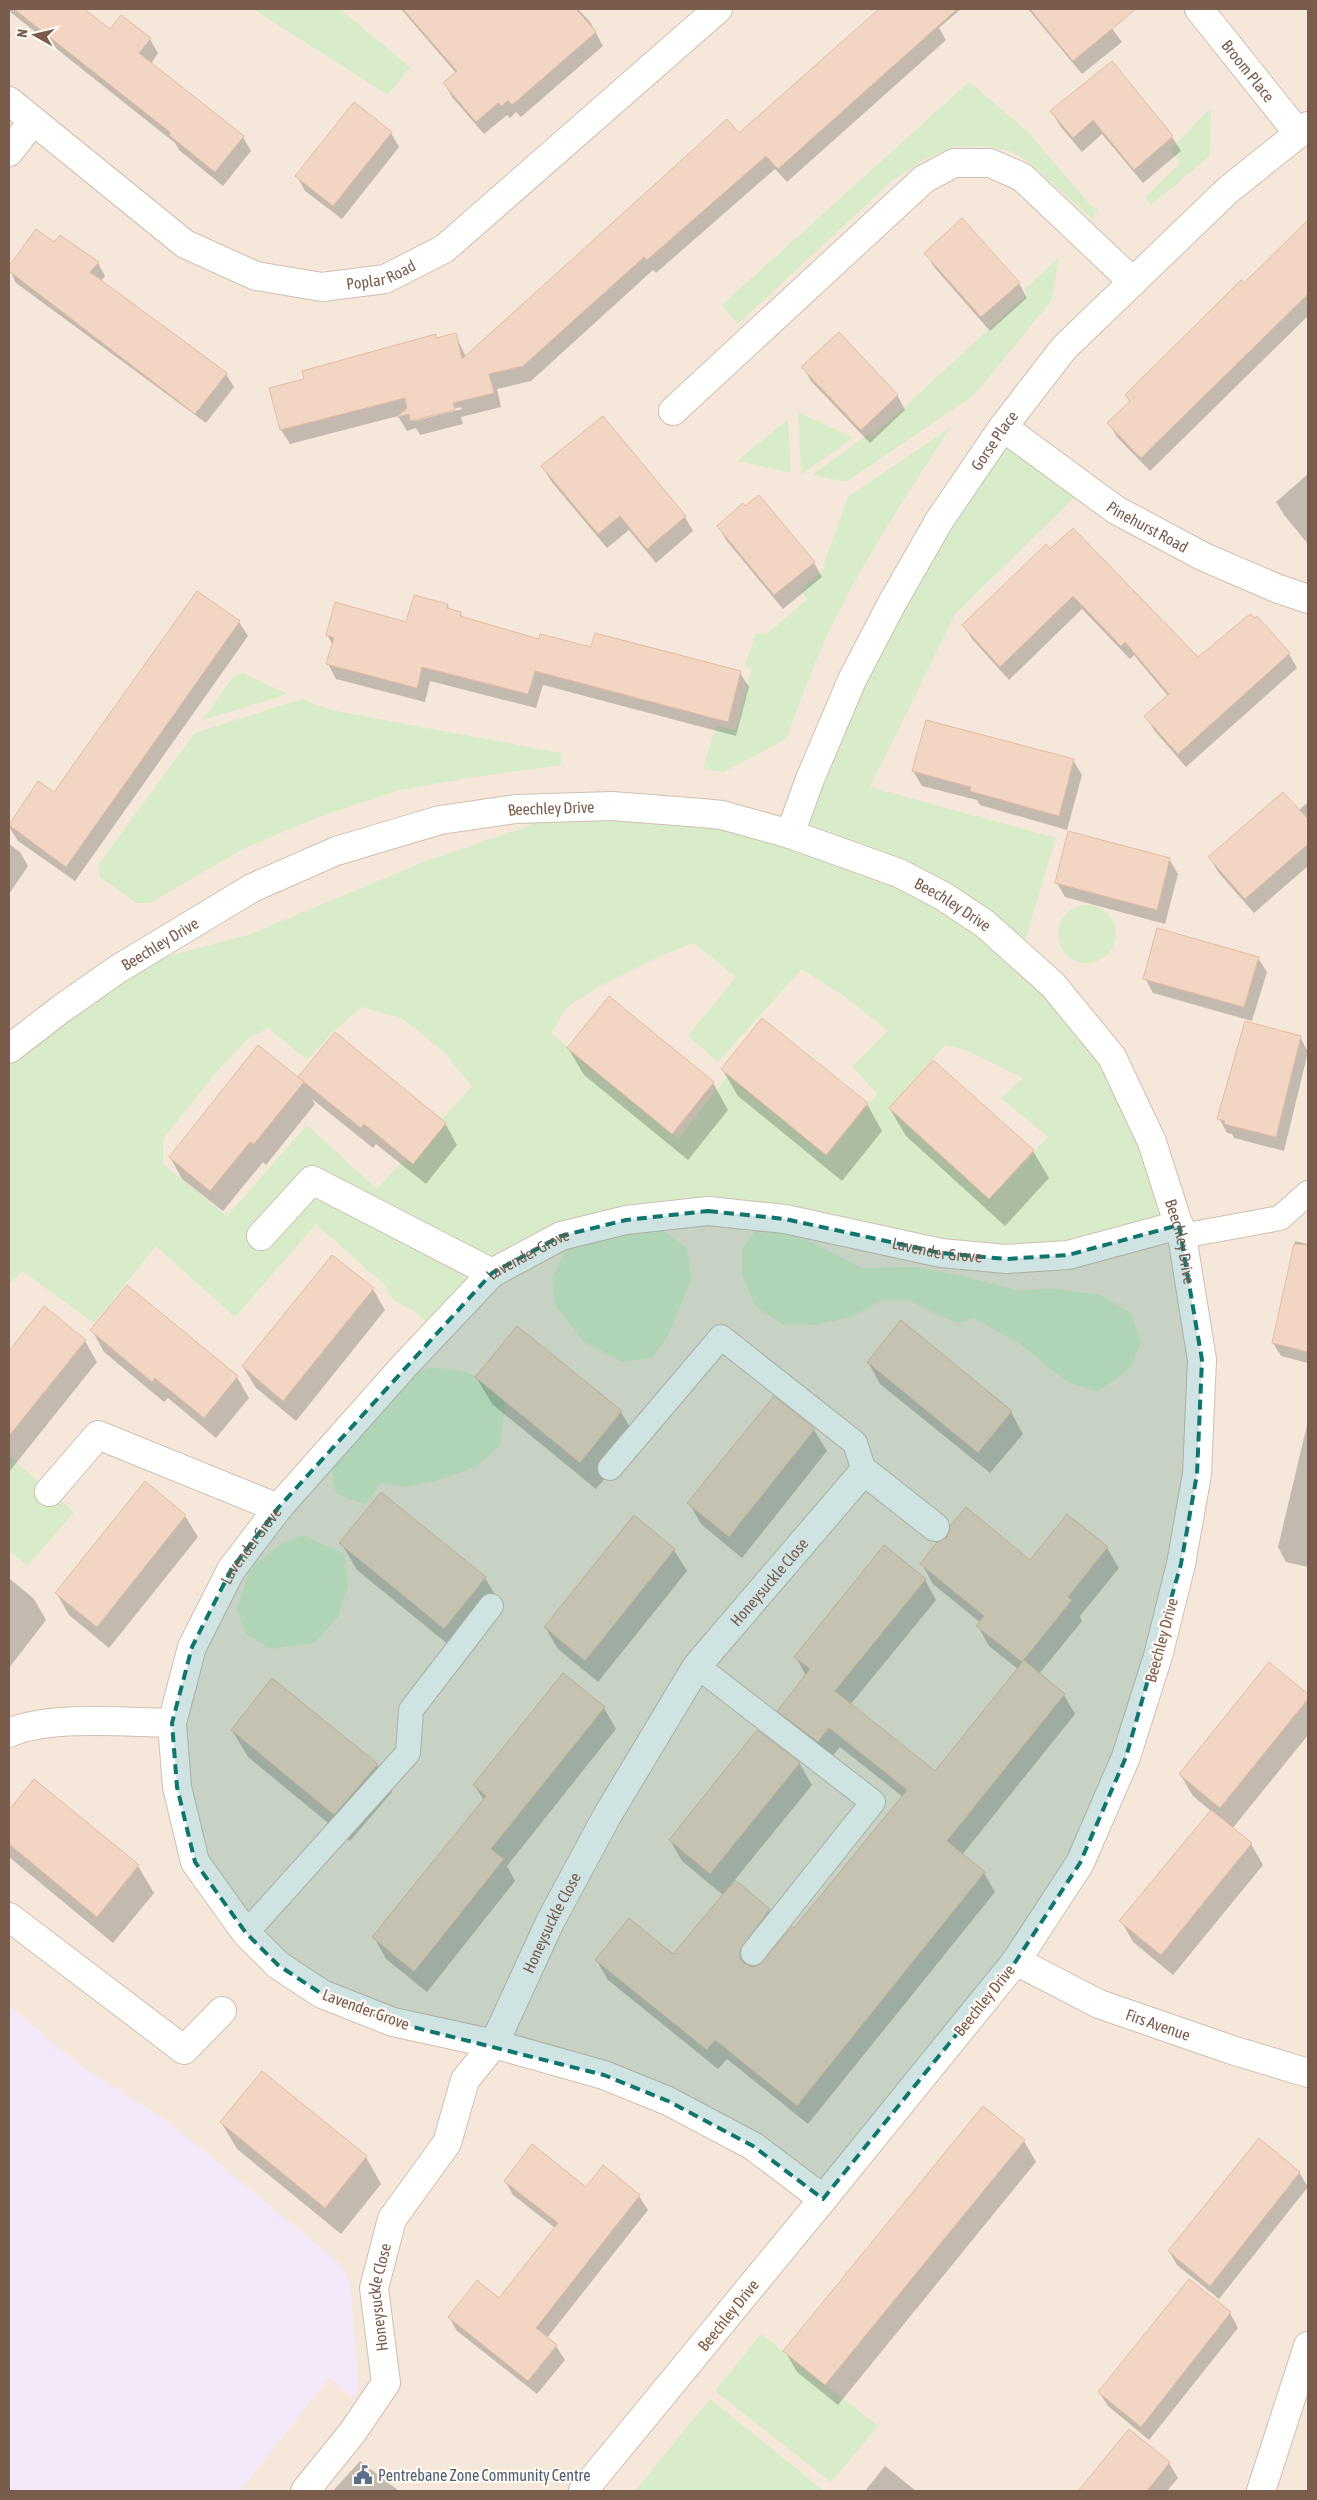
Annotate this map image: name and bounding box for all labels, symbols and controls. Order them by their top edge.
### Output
north arrow [10,10,60,60]
text: N [14,28,31,38]
street label: Broom Place [1218,36,1278,105]
street label: Poplar Road [345,256,418,293]
street label: Gorse Place [967,407,1021,474]
street label: Pinehurst Road [1103,497,1191,556]
street label: Beechley Drive [507,798,595,819]
street label: Beechley Drive [912,874,995,934]
street label: Beechley Drive [118,914,202,974]
street label: Beechley Drive [1162,1197,1199,1285]
street label: Lavender Grove [482,1225,571,1283]
street label: Lavender Grove [891,1234,983,1266]
street label: Lavender Grove [217,1503,285,1587]
street label: Honeysuckle Close [726,1534,812,1630]
street label: Beechley Drive [1141,1596,1182,1684]
street label: Honeysuckle Close [519,1869,584,1976]
street label: Beechley Drive [950,1961,1019,2040]
street label: Lavender Grove [320,1985,412,2033]
street label: Firs Avenue [1123,2005,1193,2044]
street label: Honeysuckle Close [365,2241,394,2352]
street label: Beechley Drive [694,2276,763,2355]
public building icon: Pentrebane Zone Community Centre [352,2464,374,2486]
place label: Pentrebane Zone Community Centre [378,2466,591,2485]

